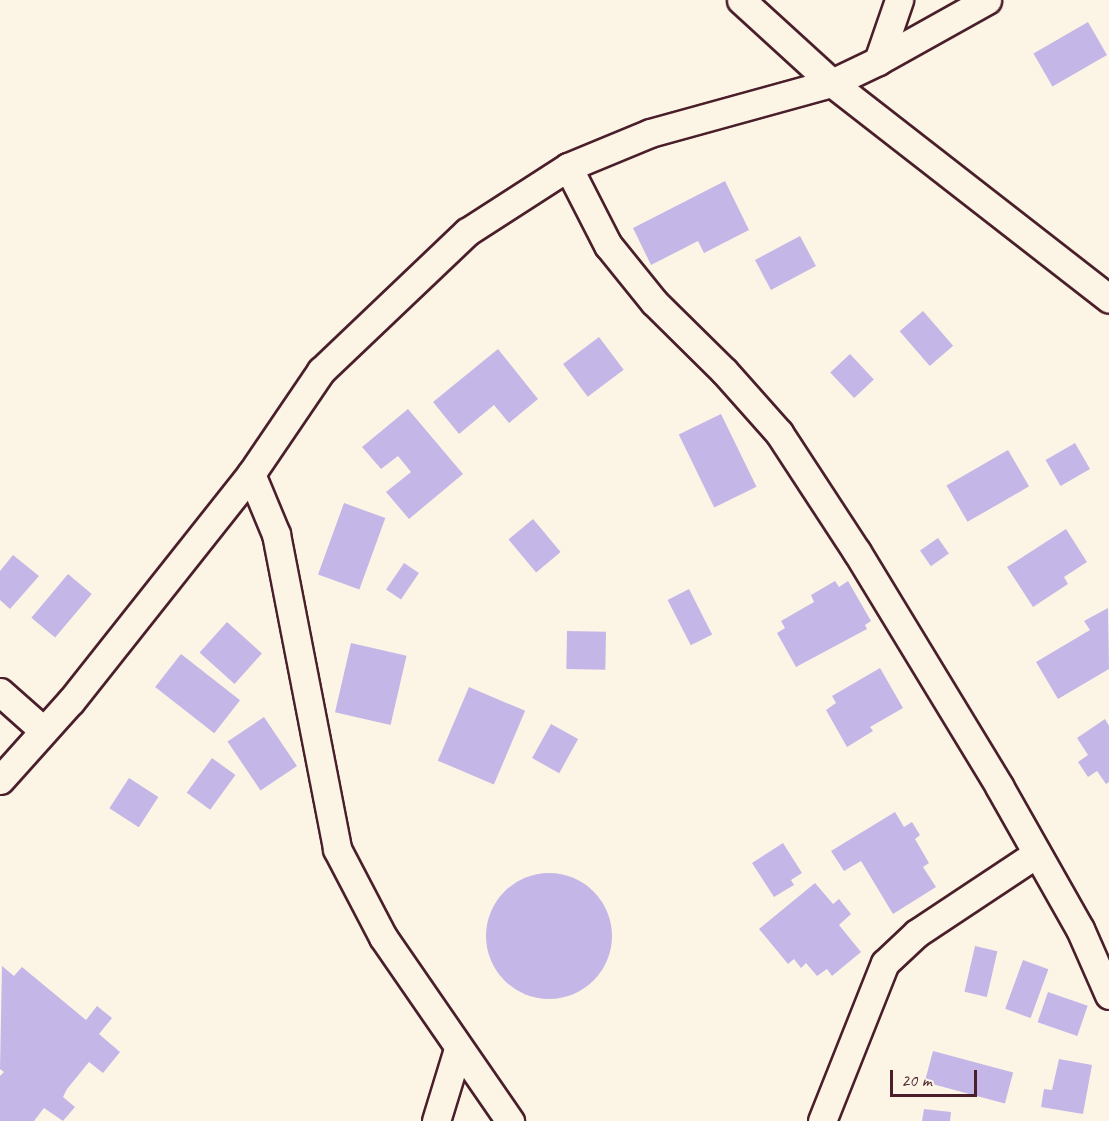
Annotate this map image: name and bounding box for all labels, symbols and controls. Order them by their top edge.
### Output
scale bar [893,1058,980,1096]
text: 20 m [901,1069,932,1091]

